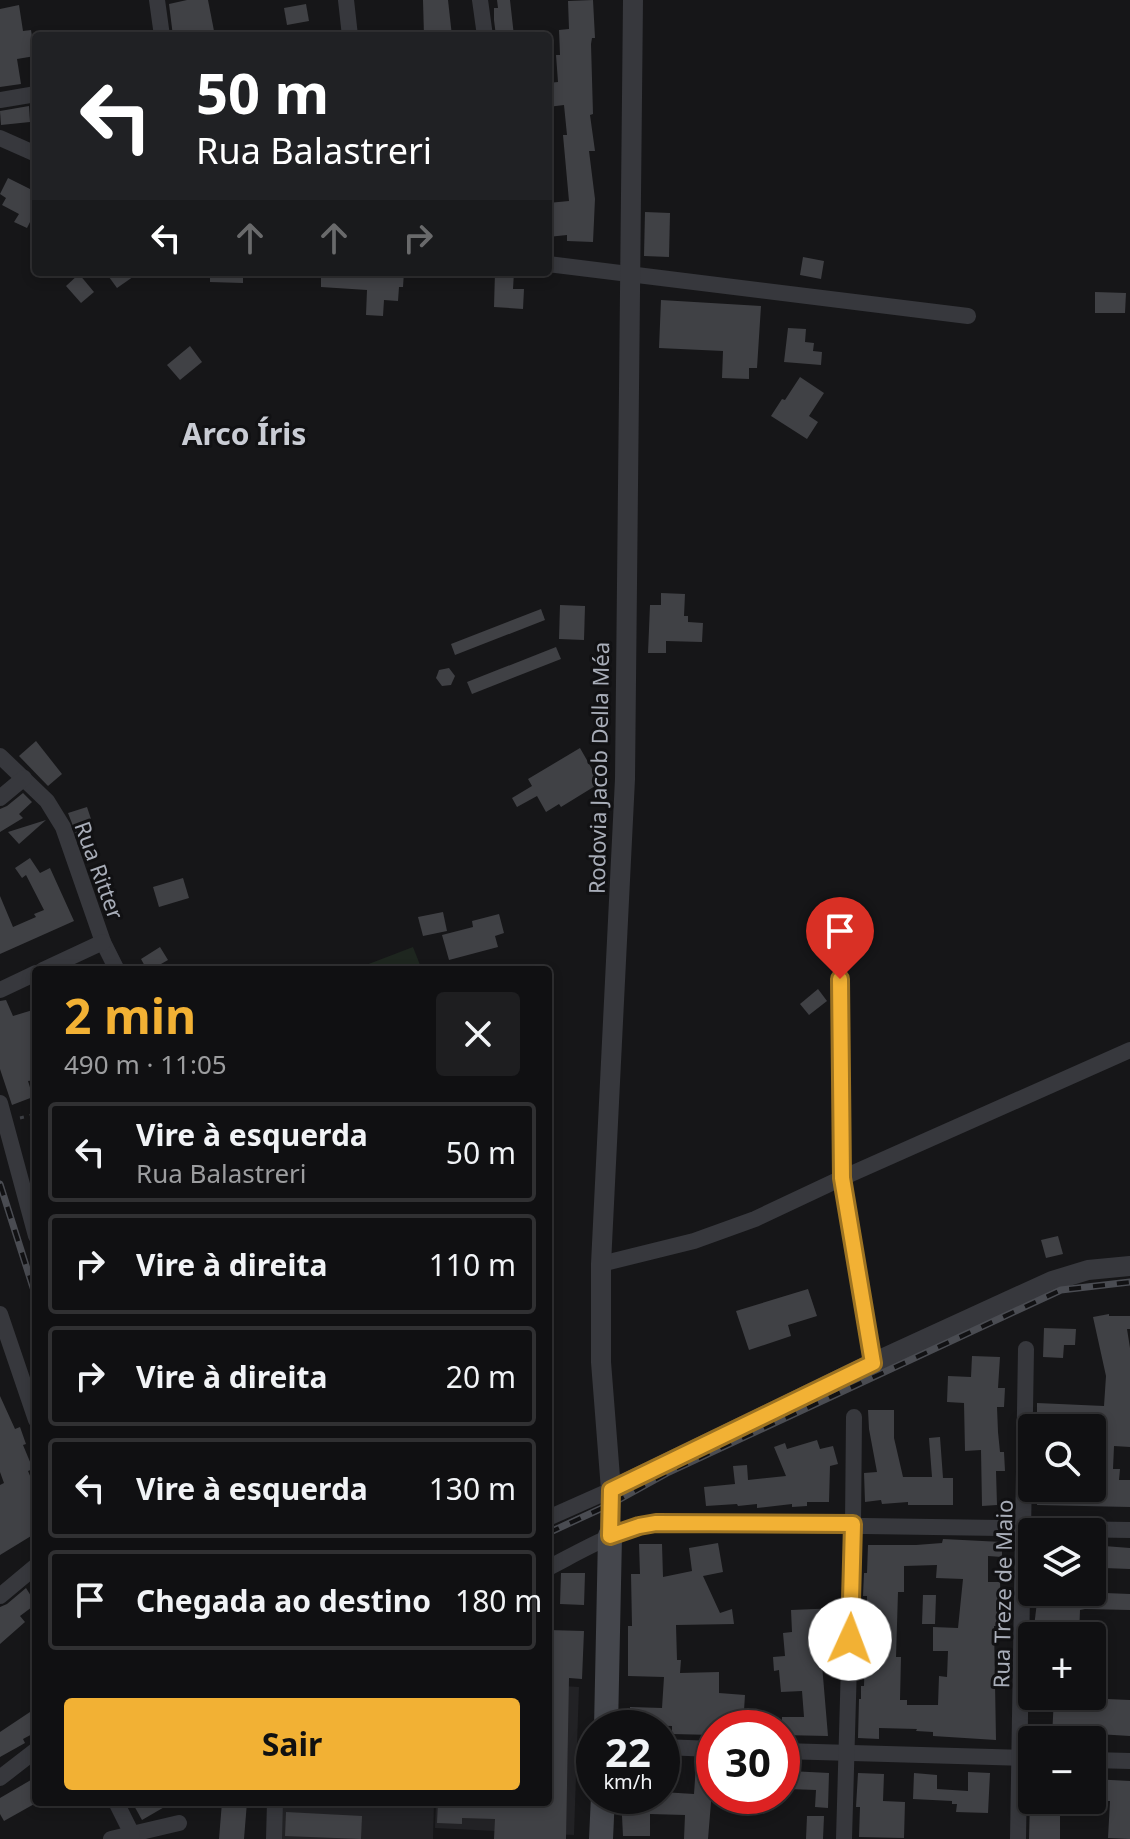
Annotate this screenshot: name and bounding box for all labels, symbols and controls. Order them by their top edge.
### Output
text: 50 m [196,54,329,130]
icon: left [64,64,168,168]
text: Rua Balastreri [196,126,432,175]
icon: left [144,216,188,260]
icon: ahead [228,216,272,260]
icon: ahead [312,216,356,260]
icon: right [396,216,440,260]
district label: Arco Íris [182,413,306,454]
street label: Rodovia Jacob Della Méa [581,642,615,894]
street label: Rua Ritter [68,817,132,923]
pin [806,897,874,979]
icon: arrive [818,909,862,953]
text: 2 min [64,983,196,1048]
button: close [436,992,520,1076]
text: 490 m · 11:05 [64,1046,227,1082]
text: Vire à esquerda [136,1114,368,1155]
icon: left [68,1130,112,1174]
text: 50 m [446,1132,516,1173]
text: Rua Balastreri [136,1155,307,1191]
icon: right [68,1242,112,1286]
text: Vire à direita [136,1244,327,1285]
text: 110 m [429,1244,516,1285]
icon: right [68,1354,112,1398]
text: Vire à direita [136,1356,327,1397]
text: 20 m [446,1356,516,1397]
map controls [1018,1414,1106,1814]
button: search [1018,1414,1106,1502]
icon: left [68,1466,112,1510]
text: Vire à esquerda [136,1468,368,1509]
text: 130 m [429,1468,516,1509]
street label: Rua Treze de Maio [985,1499,1019,1689]
button: layers [1018,1518,1106,1606]
icon: arrive [68,1578,112,1622]
text: Chegada ao destino [136,1580,431,1621]
text: 180 m [455,1580,542,1621]
position arrow [808,1597,892,1681]
button: + [1018,1622,1106,1710]
button: Sair [64,1698,520,1790]
speed limit sign: 30 [696,1710,800,1814]
text: 22 [605,1724,651,1779]
button: − [1018,1726,1106,1814]
text: km/h [603,1768,653,1795]

